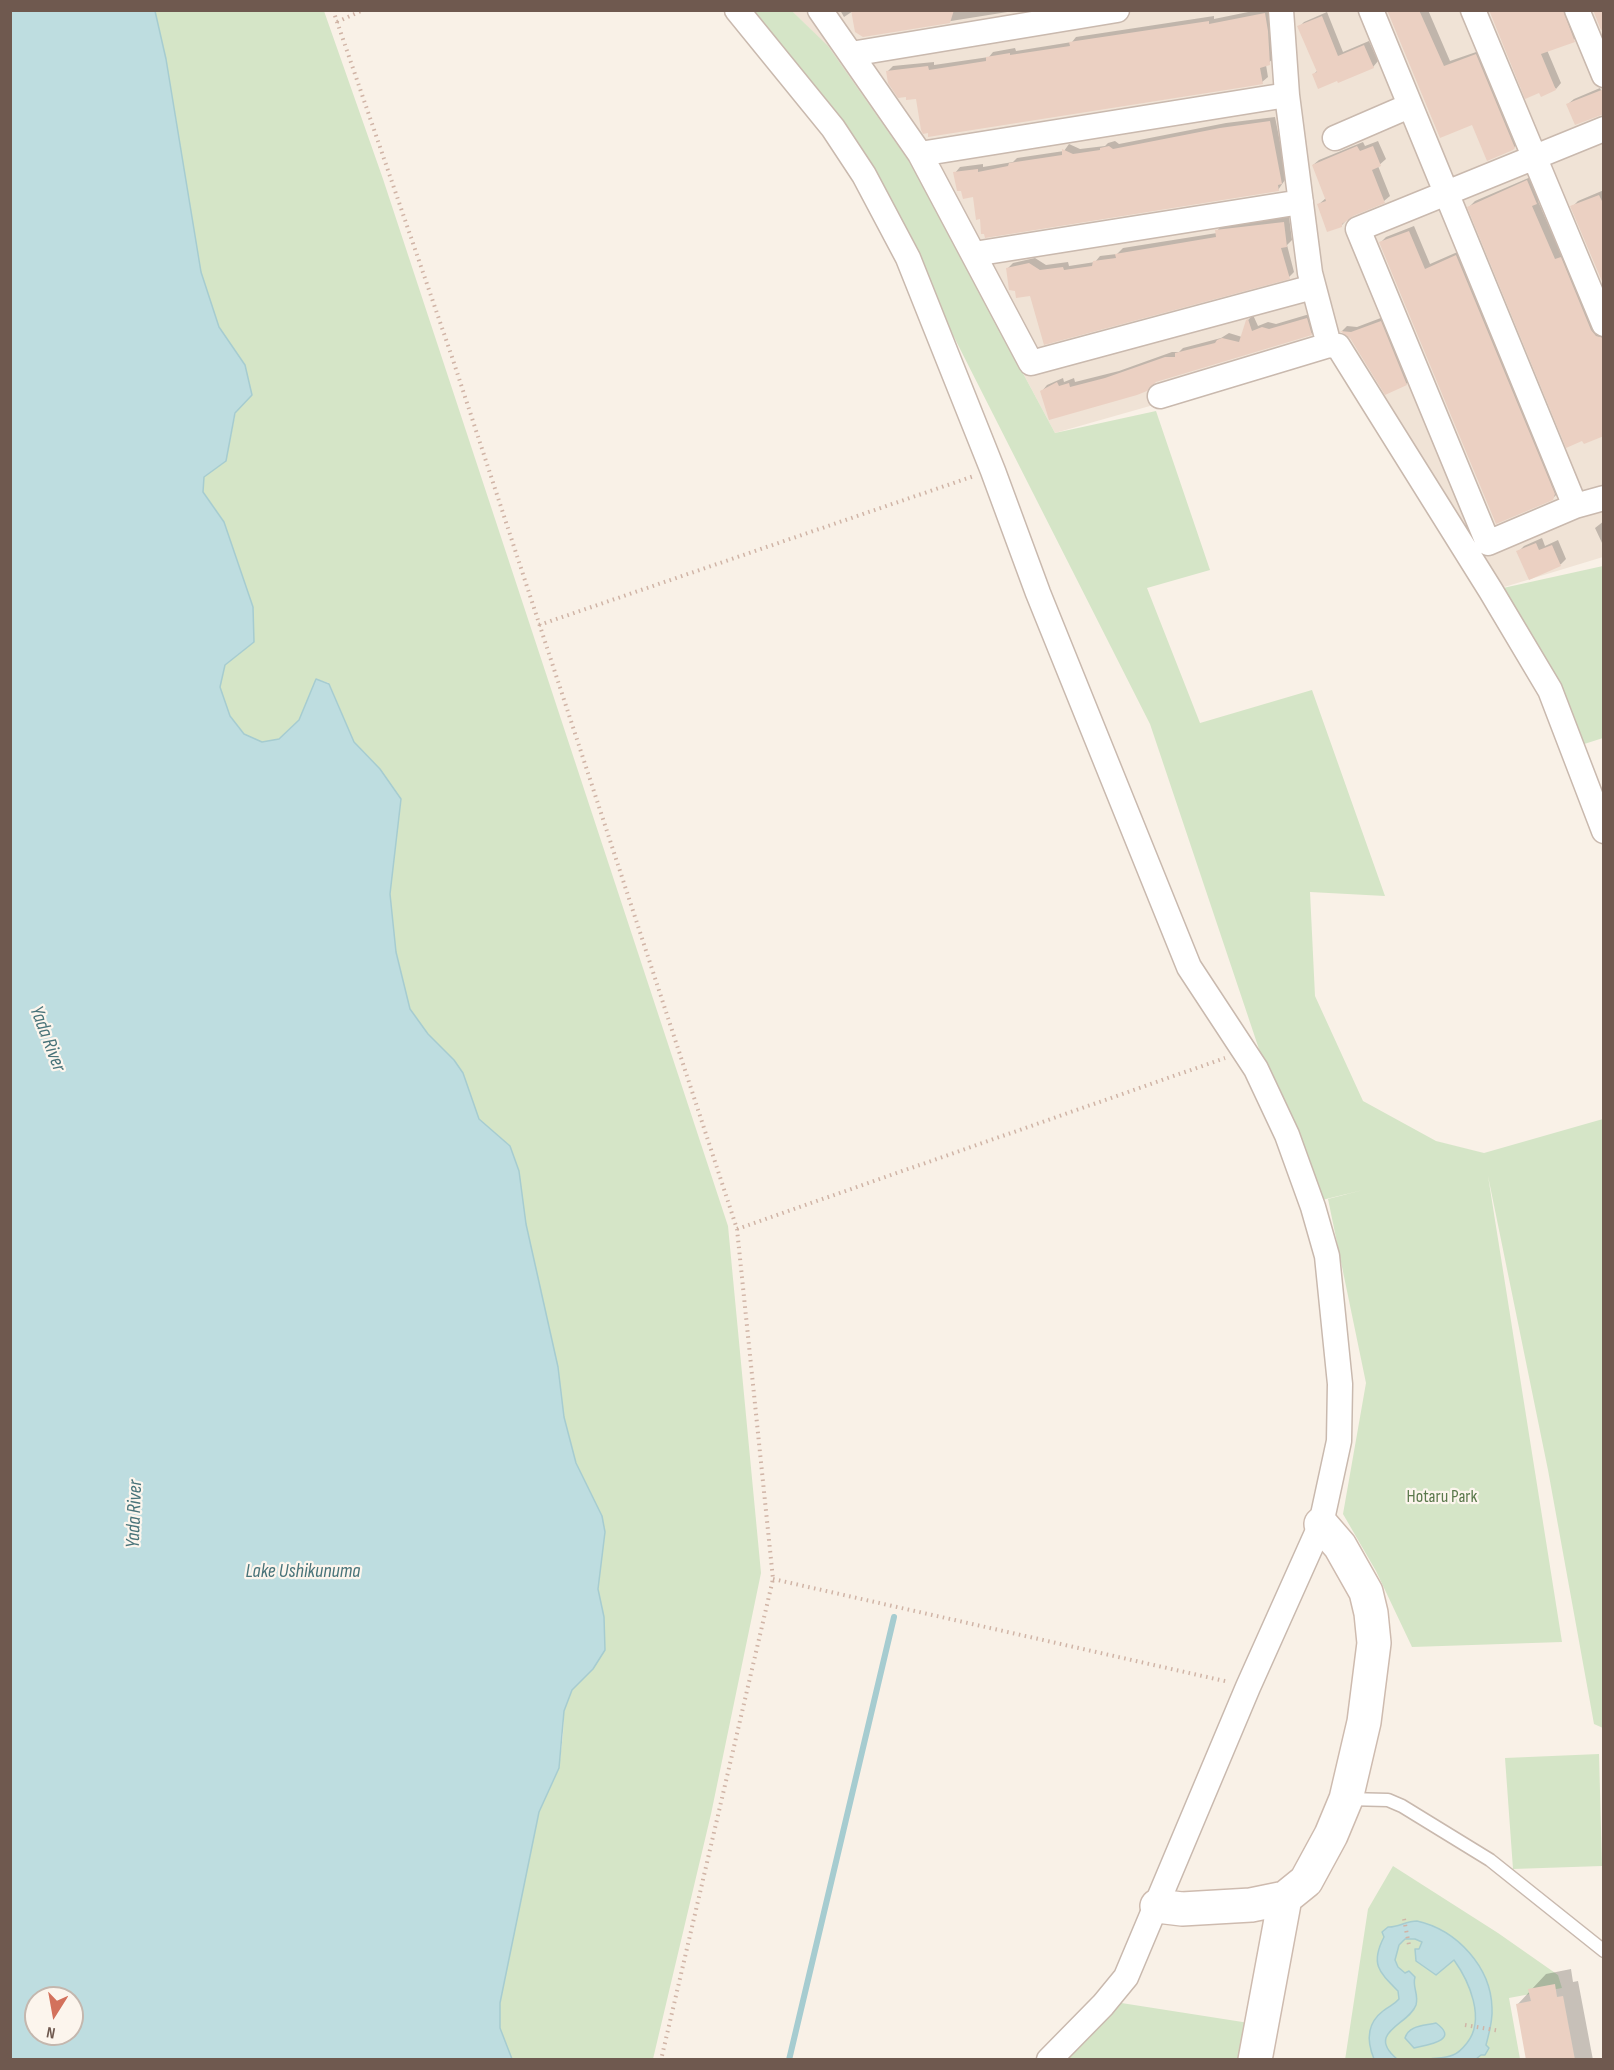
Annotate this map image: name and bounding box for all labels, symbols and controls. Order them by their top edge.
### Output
water label: Yada River [24,1003,70,1075]
water label: Yada River [122,1480,148,1548]
park label: Hotaru Park [1407,1486,1477,1508]
water label: Lake Ushikunuma [246,1560,360,1584]
north arrow [24,1986,84,2046]
text: N [45,2022,57,2042]

